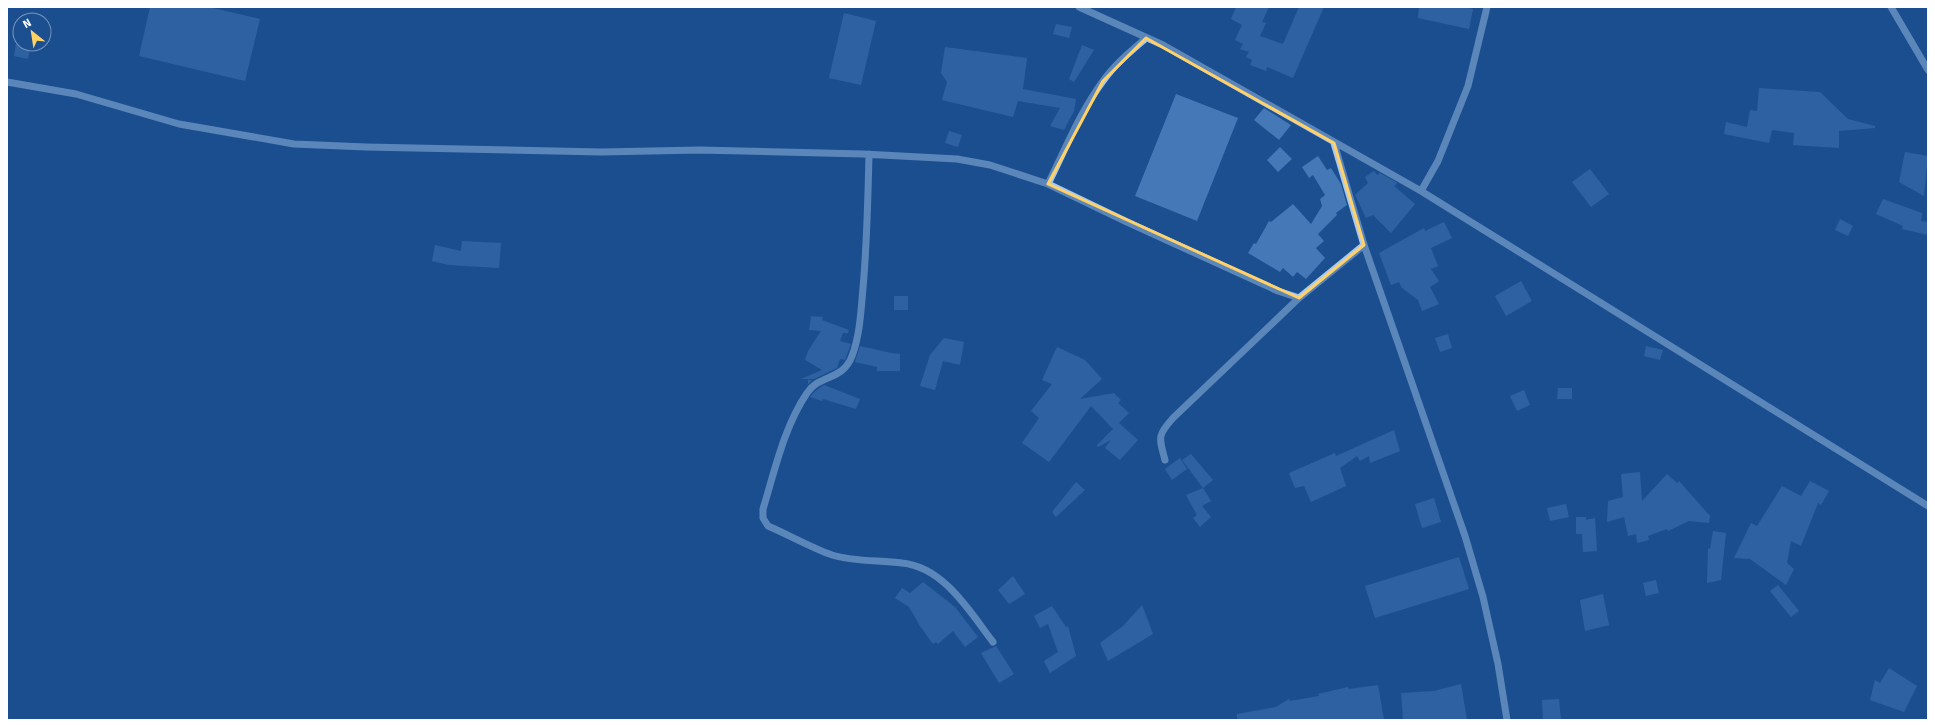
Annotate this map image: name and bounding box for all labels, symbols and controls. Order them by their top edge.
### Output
north arrow [12,12,52,52]
text: N [21,16,34,31]

